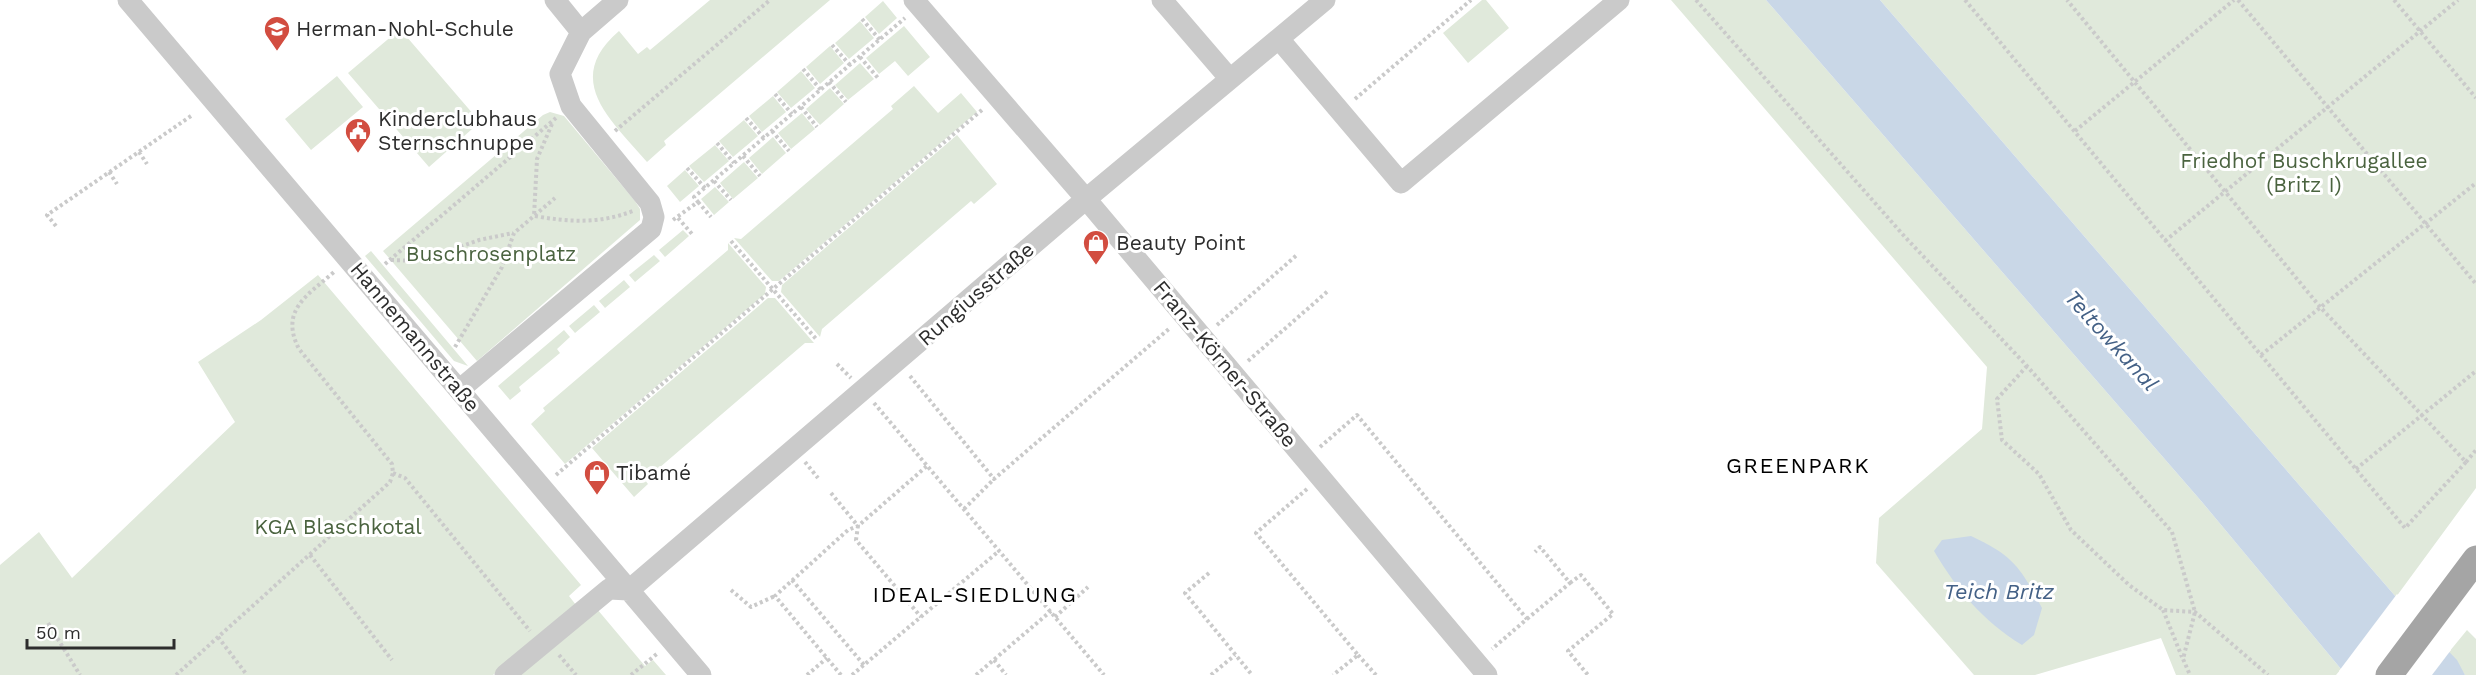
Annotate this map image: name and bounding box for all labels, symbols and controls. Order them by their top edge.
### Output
school or university icon: Herman-Nohl-Schule [262,14,292,52]
place label: Herman-Nohl-Schule [296,16,514,41]
place label: Kinderclubhaus Sternschnuppe [378,106,537,155]
public building icon: Kinderclubhaus Sternschnuppe [343,116,373,154]
park label: Friedhof Buschkrugallee (Britz I) [2180,148,2428,197]
shop icon: Beauty Point [1081,228,1111,266]
place label: Beauty Point [1116,230,1246,255]
street label: Rungiusstraße [913,236,1039,351]
park label: Buschrosenplatz [406,241,576,266]
street label: Hannemannstraße [345,257,485,417]
street label: Franz-Körner-Straße [1148,275,1302,452]
water label: Teltowkanal [2060,285,2164,396]
district label: GREENPARK [1726,453,1870,478]
shop icon: Tibamé [582,458,612,496]
place label: Tibamé [616,460,691,485]
park label: KGA Blaschkotal [254,514,422,539]
water label: Teich Britz [1944,579,2055,604]
district label: IDEAL-SIEDLUNG [873,582,1077,607]
scale bar [27,612,174,650]
text: 50 m [36,622,81,643]

